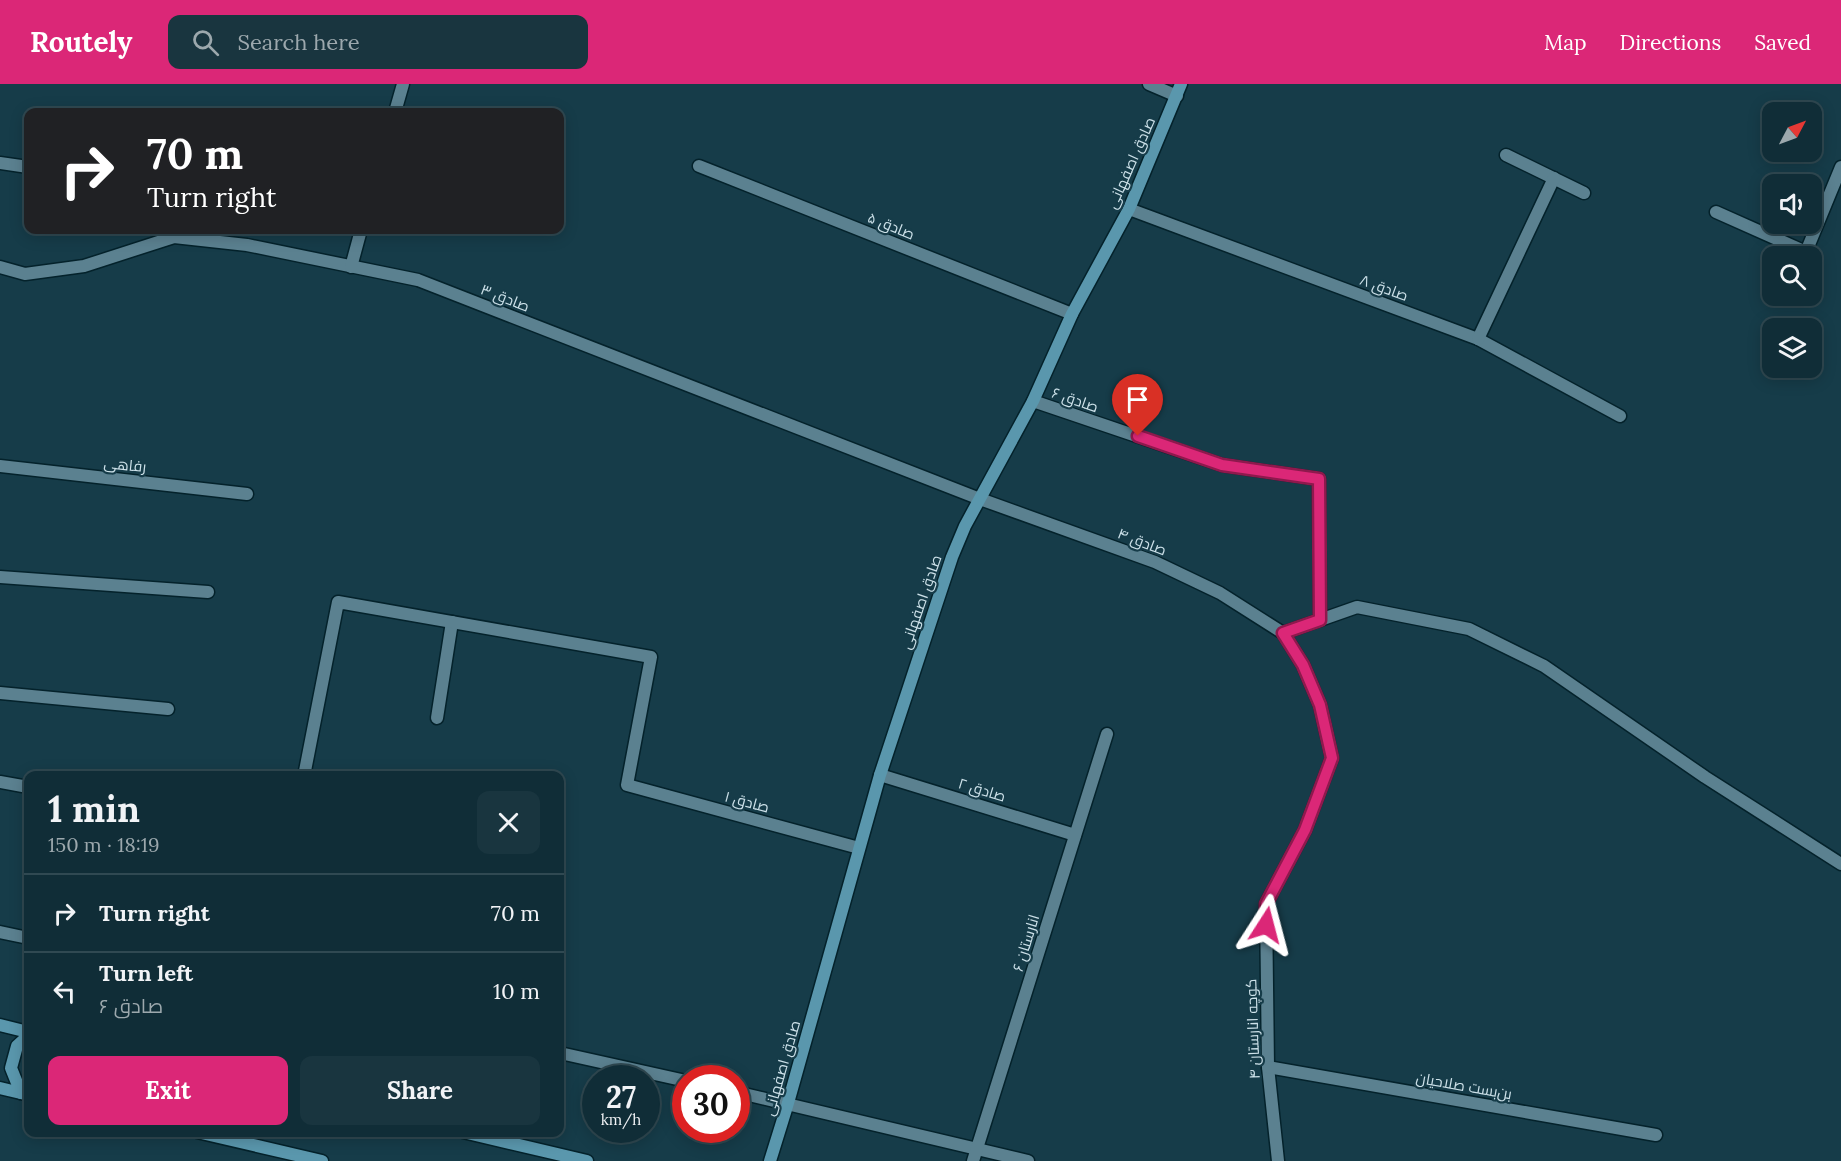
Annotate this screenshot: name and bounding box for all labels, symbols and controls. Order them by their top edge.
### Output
search box [168,15,588,69]
text: Routely [30,24,132,60]
icon: search [189,26,222,59]
text: Search here [237,28,360,56]
text: Map [1544,29,1587,56]
text: Directions [1620,29,1721,56]
text: Saved [1754,29,1811,56]
north arrow [1762,102,1822,162]
map controls [1762,102,1822,378]
street label: صادق اصفهانی [1102,114,1160,212]
text: 70 m [147,127,243,181]
icon: right [48,132,126,210]
button: sound [1762,174,1822,234]
text: Turn right [147,180,276,214]
street label: صادق ۵ [865,208,917,244]
button: search [1762,246,1822,306]
street label: صادق ۸ [1357,270,1411,306]
street label: صادق ۳ [478,280,532,316]
button: layers [1762,318,1822,378]
pin [1112,374,1163,436]
street label: صادق ۶ [1049,383,1101,417]
icon: arrive [1121,383,1154,416]
street label: رفاهی [103,453,147,477]
street label: صادق ۴ [1115,524,1169,560]
street label: صادق اصفهانی [896,552,946,652]
street label: صادق ۲ [956,773,1008,807]
text: 1 min [48,786,140,832]
street label: صادق ۱ [722,786,772,818]
button: close [477,791,540,854]
text: 150 m · 18:19 [48,832,160,857]
position arrow [1234,893,1298,957]
icon: right [48,897,81,930]
text: Turn right [99,899,210,927]
text: 70 m [491,899,540,927]
street label: انارستان ۶ [1008,912,1044,974]
text: Turn left [99,959,193,987]
icon: left [48,975,81,1008]
text: 10 m [493,977,540,1005]
street label: کوچه انارستان ۴ [1241,978,1265,1080]
text: صادق ۶ [99,993,163,1018]
street label: صادق اصفهانی [759,1018,805,1118]
button: Exit [48,1056,288,1125]
button: Share [300,1056,540,1125]
speed limit sign: 30 [672,1065,750,1143]
street label: بن‌بست صلاحیان [1414,1068,1514,1104]
text: 27 [606,1078,636,1116]
text: km/h [601,1110,641,1129]

